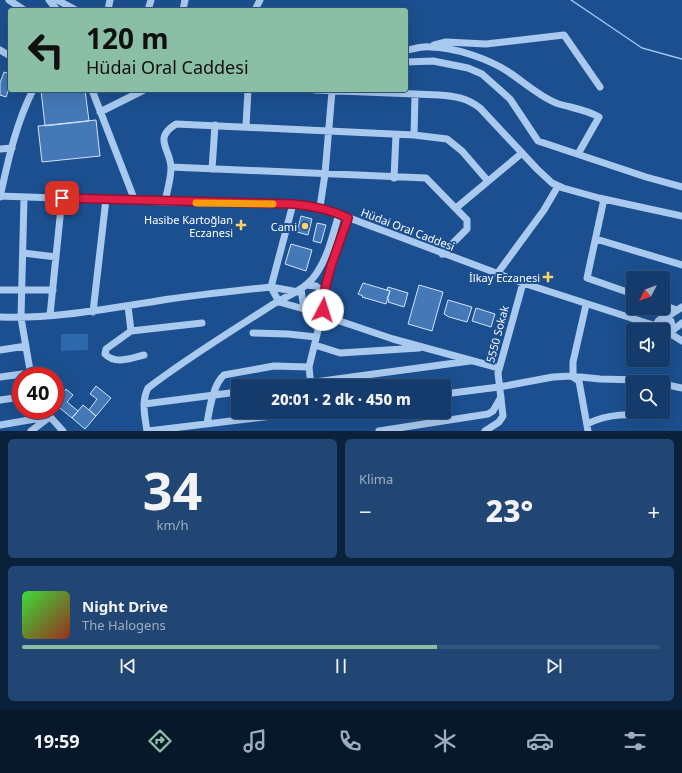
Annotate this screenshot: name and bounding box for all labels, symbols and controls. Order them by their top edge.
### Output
text: 120 m [86,19,169,57]
icon: left [20,24,72,76]
text: Hüdai Oral Caddesi [86,55,249,79]
pin [45,181,79,215]
icon: arrive [51,187,73,209]
street label: Hüdai Oral Caddesi [359,204,457,254]
place label: Hasibe Kartoğlan Eczanesi [144,212,233,240]
place label: Cami [271,219,297,234]
marker: Hasibe Kartoğlan Eczanesi [236,220,246,230]
marker: Cami [300,221,310,231]
place label: İlkay Eczanesi [469,270,540,285]
north arrow [626,271,670,315]
map controls [626,271,670,419]
marker: İlkay Eczanesi [543,272,553,282]
position arrow [302,289,344,331]
street label: 5550 Sokak [482,304,512,364]
button: sound [626,323,670,367]
speed limit sign: 40 [12,367,64,419]
button: search [626,375,670,419]
text: 20:01 · 2 dk · 450 m [271,389,411,409]
text: 34 [143,454,202,525]
text: Klima [359,470,393,488]
text: 23° [486,490,533,531]
text: − [359,496,372,526]
text: + [647,496,660,526]
text: km/h [157,516,188,534]
text: Night Drive [82,596,168,616]
text: The Halogens [82,616,166,634]
icon: previous [117,655,139,677]
icon: pause [330,655,352,677]
icon: next [543,655,565,677]
icon: directions [146,727,174,755]
icon: music [241,727,269,755]
icon: phone [336,727,364,755]
icon: climate [431,727,459,755]
icon: car [526,727,554,755]
icon: filters [621,727,649,755]
text: 19:59 [33,729,80,753]

